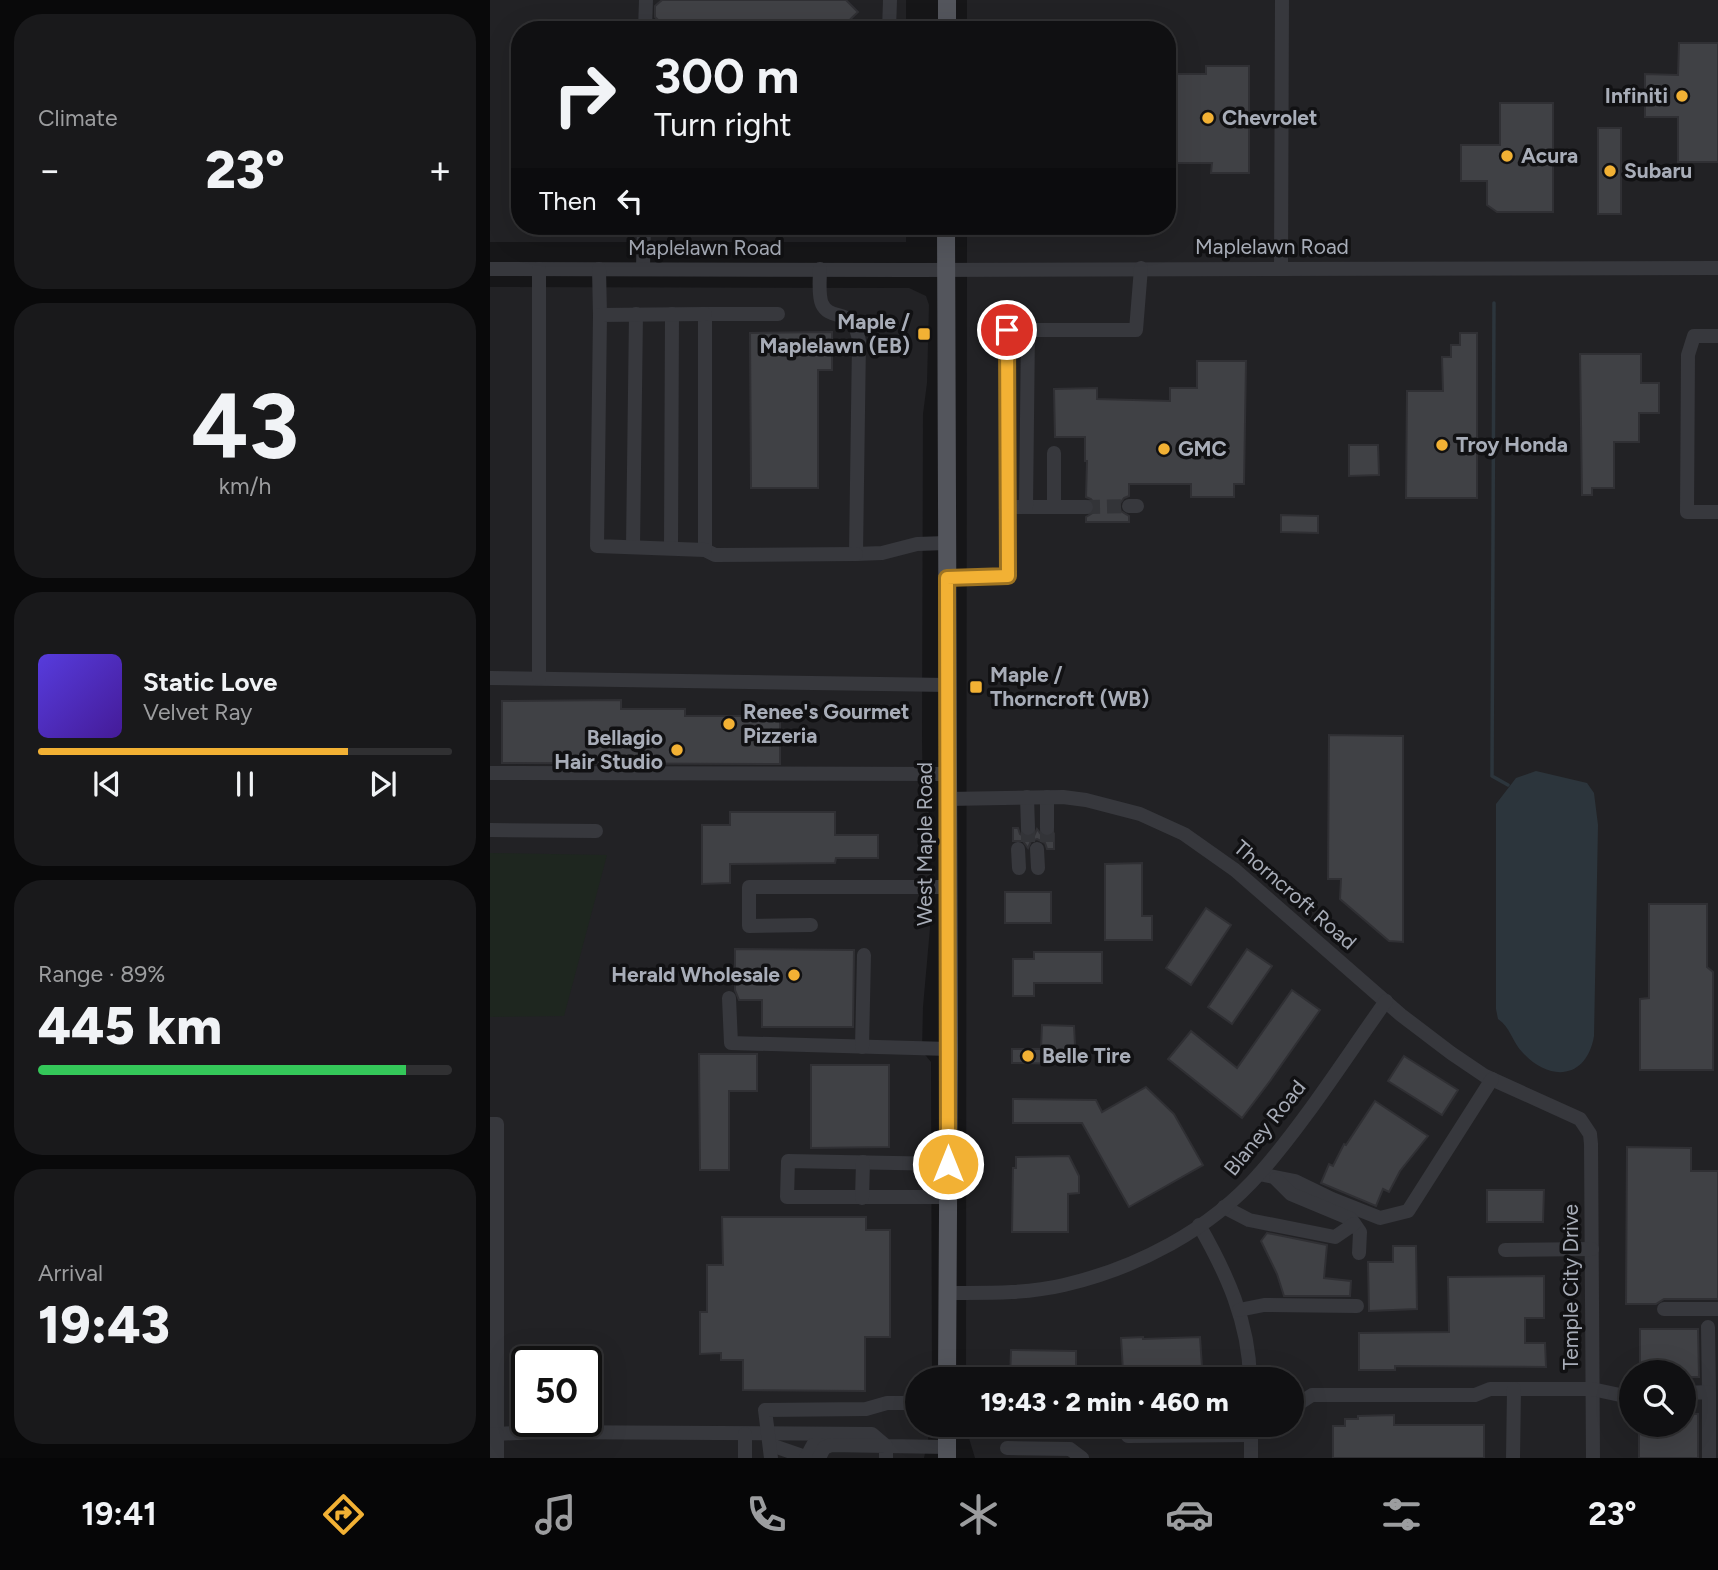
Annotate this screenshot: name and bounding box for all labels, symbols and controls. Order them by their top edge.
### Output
text: 300 m [654,46,799,105]
icon: right [539,49,630,140]
place label: Infiniti [1605,83,1668,108]
marker: Infiniti [1674,88,1690,104]
text: Climate [38,104,117,132]
place label: Chevrolet [1222,105,1317,130]
text: Turn right [654,106,792,144]
marker: Chevrolet [1200,110,1216,126]
text: 23° [205,139,285,201]
place label: Acura [1521,143,1578,168]
text: − [38,147,62,193]
text: + [428,147,452,193]
marker: Acura [1499,148,1515,164]
place label: Subaru [1624,158,1692,183]
marker: Subaru [1602,163,1618,179]
icon: left [611,182,649,220]
text: Then [539,185,597,217]
street label: Maplelawn Road [1195,234,1349,259]
street label: Maplelawn Road [628,235,782,260]
pin [977,300,1037,360]
place label: Maple / Maplelawn (EB) [760,309,910,358]
icon: arrive [988,311,1026,349]
marker: Maple / Maplelawn (EB) [916,326,932,342]
text: 43 [191,372,299,481]
place label: Troy Honda [1456,432,1568,457]
place label: GMC [1178,436,1227,461]
marker: Troy Honda [1434,437,1450,453]
marker: GMC [1156,441,1172,457]
text: km/h [219,472,271,500]
place label: Maple / Thorncroft (WB) [990,662,1149,711]
text: Static Love [143,666,277,698]
marker: Maple / Thorncroft (WB) [968,679,984,695]
text: Velvet Ray [143,698,252,726]
place label: Renee's Gourmet Pizzeria [743,699,909,748]
marker: Renee's Gourmet Pizzeria [721,716,737,732]
place label: Bellagio Hair Studio [554,725,663,774]
marker: Bellagio Hair Studio [669,742,685,758]
street label: West Maple Road [912,762,937,926]
icon: previous [88,765,126,803]
icon: pause [226,765,264,803]
icon: next [364,765,402,803]
street label: Thorncroft Road [1229,835,1362,955]
text: Range · 89% [38,960,165,988]
place label: Herald Wholesale [611,962,780,987]
marker: Herald Wholesale [786,967,802,983]
text: 445 km [38,995,222,1057]
place label: Belle Tire [1042,1043,1131,1068]
marker: Belle Tire [1020,1048,1036,1064]
street label: Blaney Road [1219,1075,1311,1180]
position arrow [911,1127,985,1201]
street label: Temple City Drive [1558,1204,1583,1370]
text: Arrival [38,1259,103,1287]
text: 19:43 [38,1294,170,1356]
speed limit sign: 50 [511,1346,602,1437]
map controls [1619,1360,1696,1437]
button: search [1619,1360,1696,1437]
text: 19:43 · 2 min · 460 m [980,1386,1229,1418]
icon: directions [319,1490,368,1539]
icon: music [531,1490,580,1539]
icon: phone [742,1490,791,1539]
icon: climate [954,1490,1003,1539]
icon: car [1165,1490,1214,1539]
icon: filters [1377,1490,1426,1539]
text: 19:41 [81,1495,157,1533]
text: 23° [1588,1495,1637,1533]

